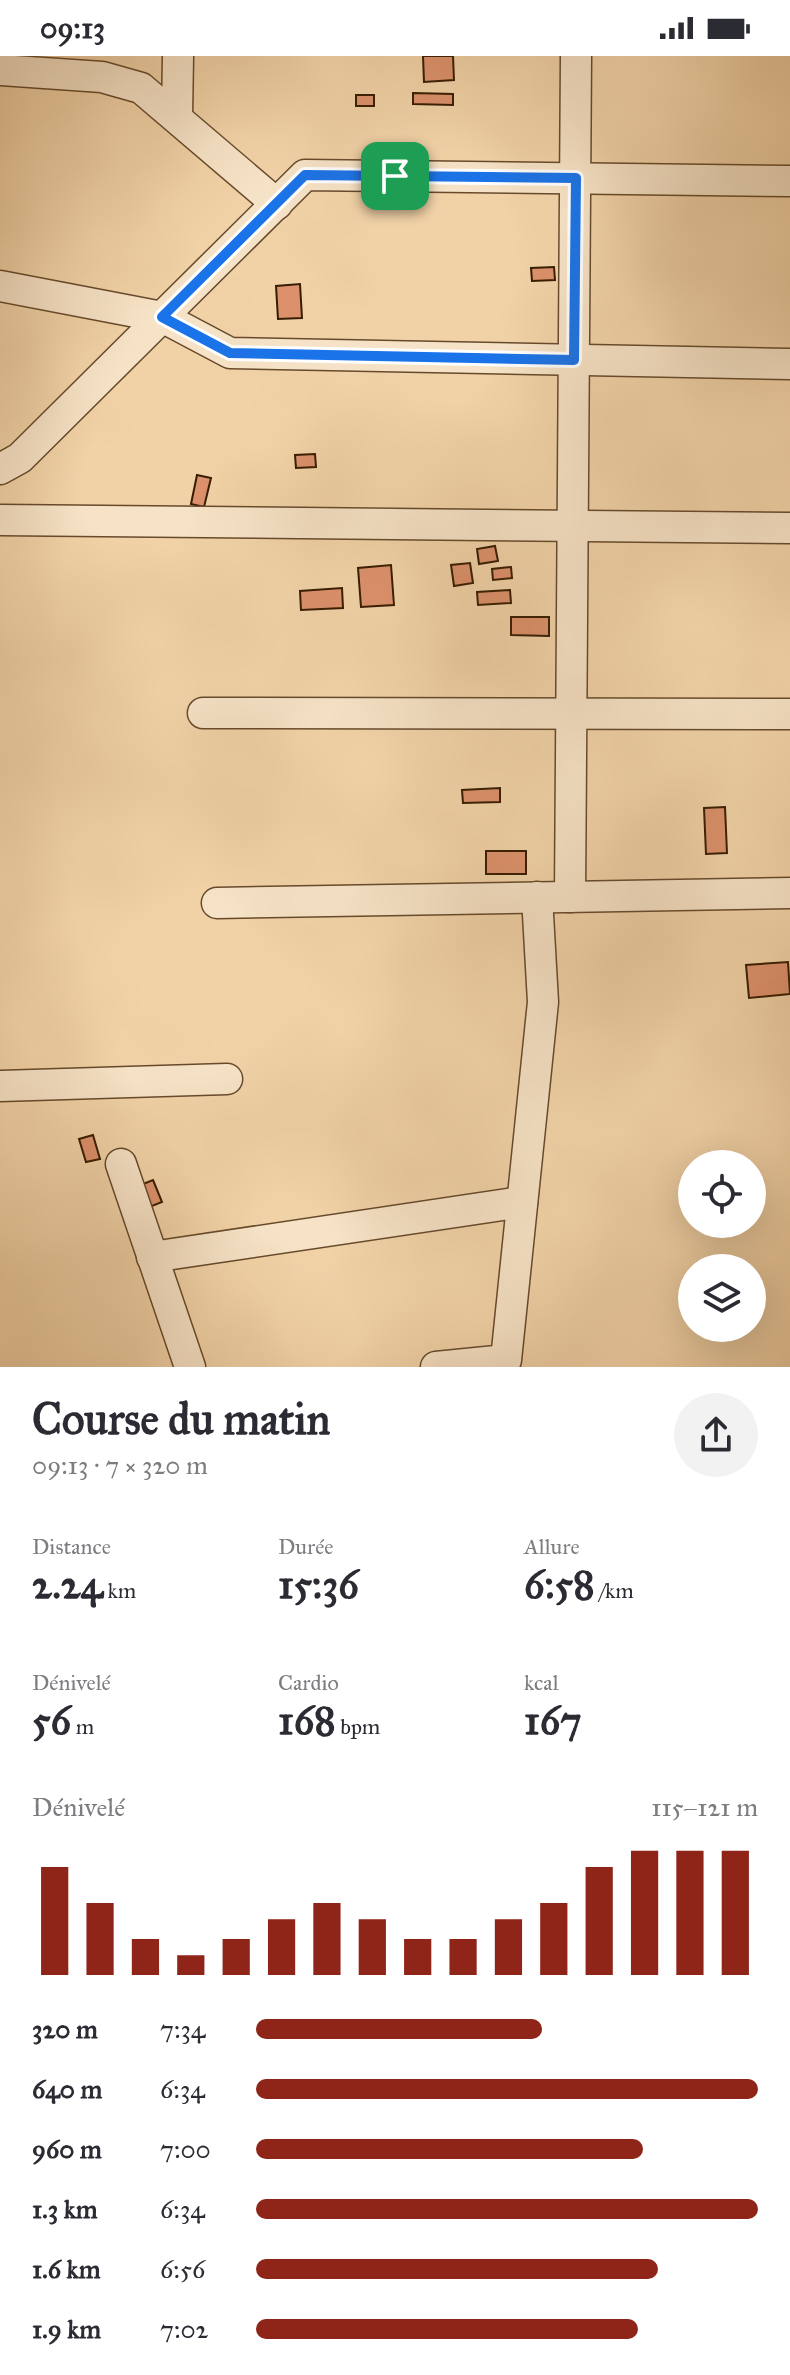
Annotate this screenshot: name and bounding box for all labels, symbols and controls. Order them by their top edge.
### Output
text: 09:13 [40,10,105,46]
pin [361,142,429,210]
icon: arrive [373,154,417,198]
map controls [678,1150,766,1342]
button: locate [678,1150,766,1238]
button: layers [678,1254,766,1342]
text: Course du matin [32,1392,330,1446]
button: share [674,1393,758,1477]
text: 09:13 · 7 × 320 m [32,1449,208,1481]
text: Distance [32,1533,111,1560]
text: Durée [278,1533,334,1560]
text: Allure [524,1533,580,1560]
text: 2.24 [32,1560,103,1609]
text: 15:36 [278,1560,359,1609]
text: 6:58 [524,1560,594,1609]
text: km [103,1577,136,1604]
text: /km [594,1577,634,1604]
text: Dénivelé [32,1669,111,1696]
text: Cardio [278,1669,339,1696]
text: kcal [524,1669,559,1696]
text: 56 [32,1696,71,1745]
text: 168 [278,1696,335,1745]
text: 167 [524,1696,582,1745]
text: m [71,1713,94,1740]
text: bpm [335,1713,380,1740]
text: Dénivelé [32,1791,125,1823]
text: 115–121 m [651,1791,758,1823]
text: 320 m [32,2013,98,2045]
text: 7:34 [160,2013,205,2045]
text: 640 m [32,2073,102,2105]
text: 6:34 [160,2073,205,2105]
text: 960 m [32,2133,102,2165]
text: 7:00 [160,2133,211,2165]
text: 1.3 km [32,2193,98,2225]
text: 6:34 [160,2193,205,2225]
text: 1.6 km [32,2253,101,2285]
text: 6:56 [160,2253,205,2285]
text: 1.9 km [32,2313,101,2345]
text: 7:02 [160,2313,208,2345]

